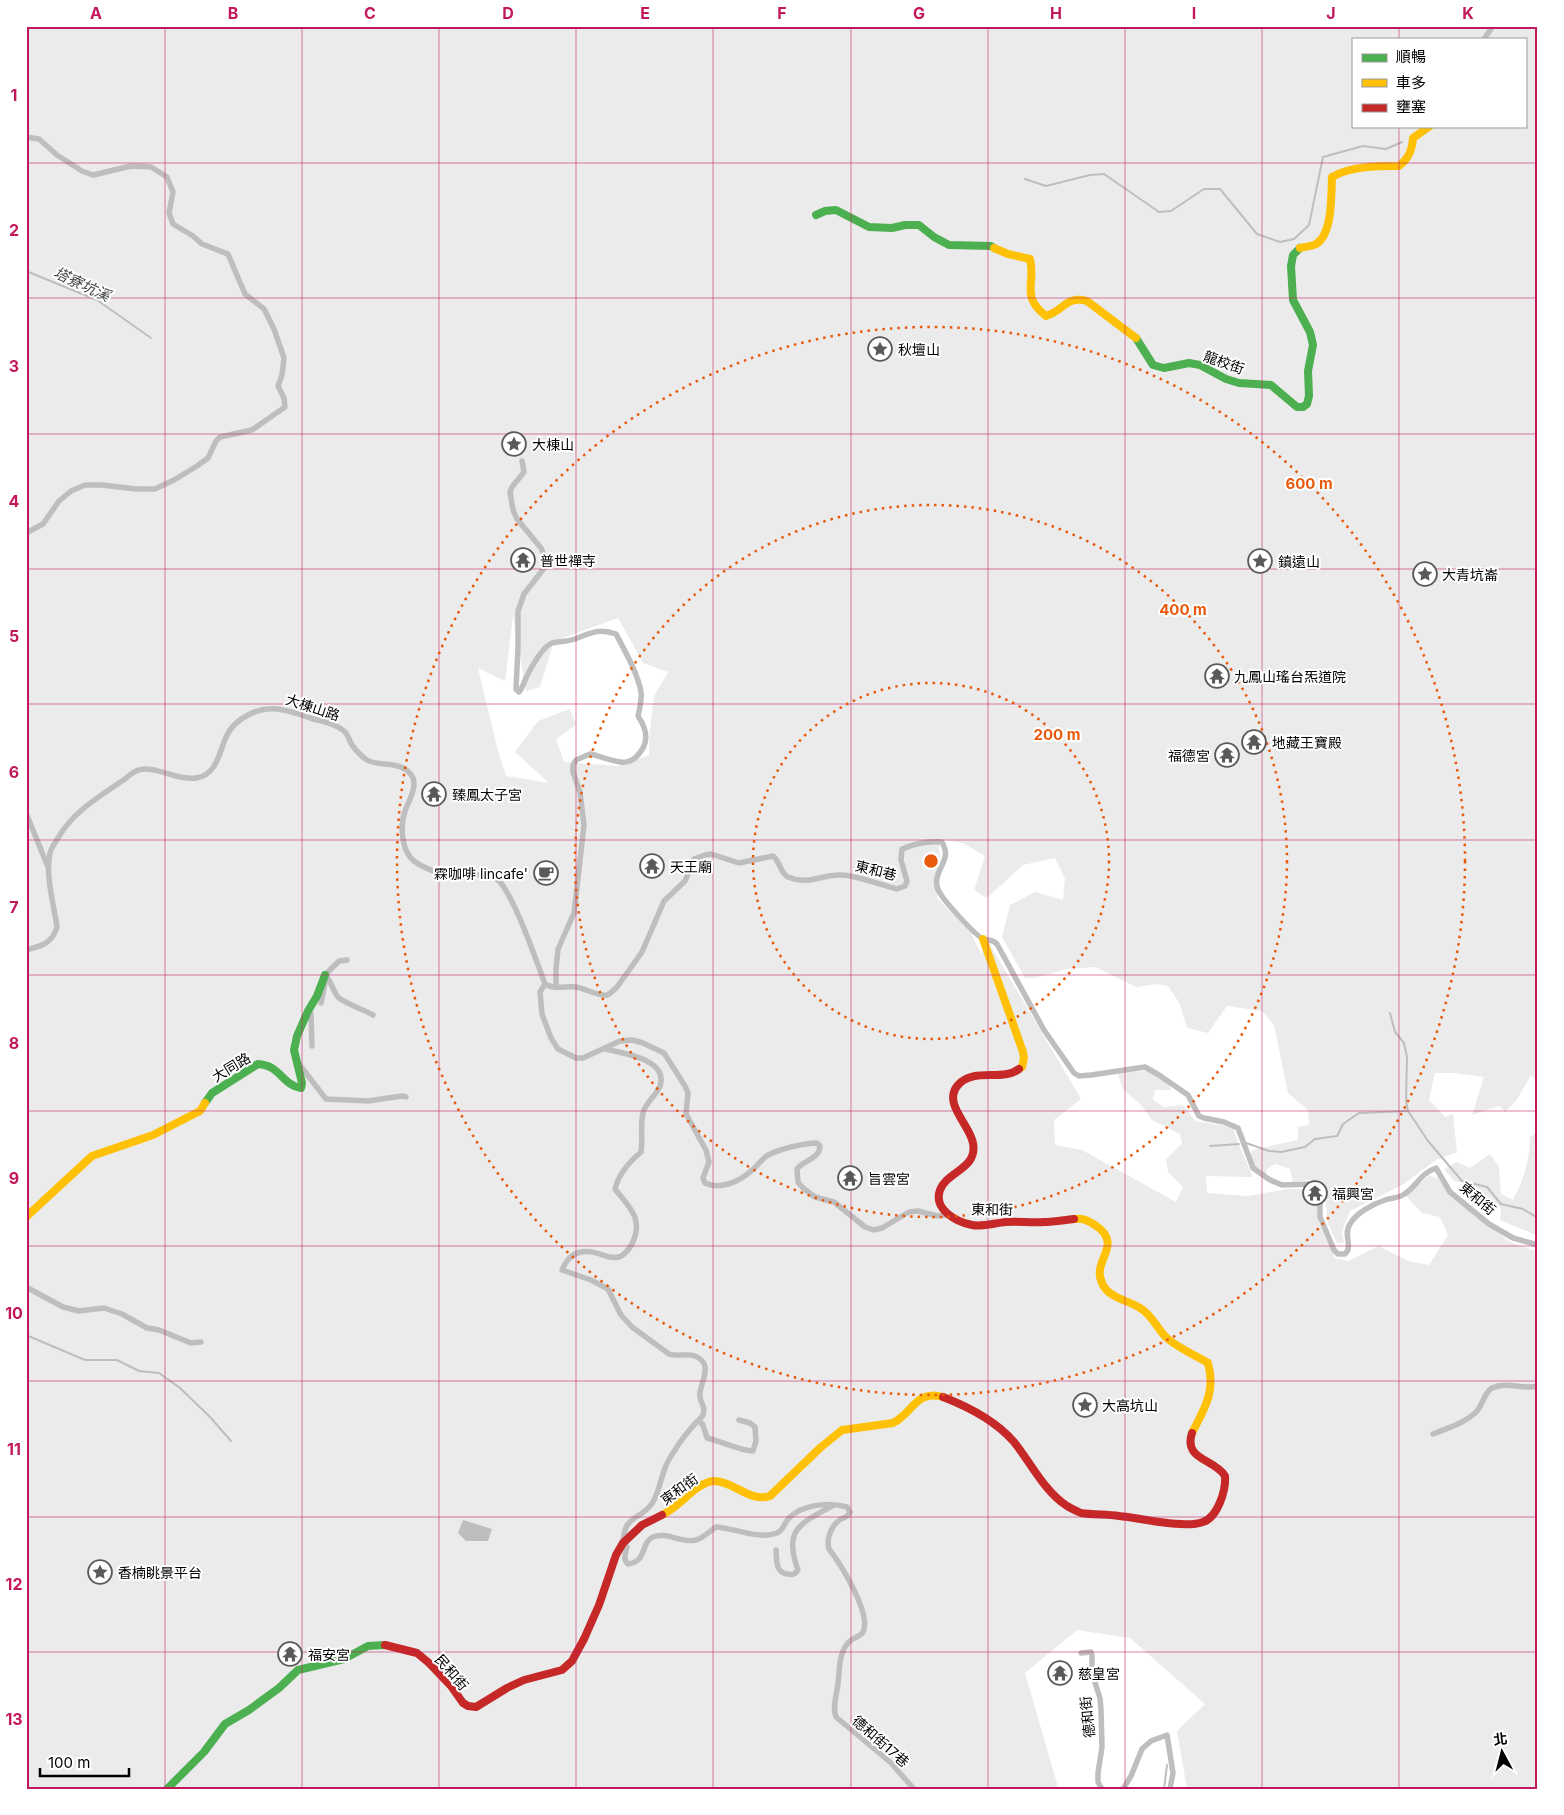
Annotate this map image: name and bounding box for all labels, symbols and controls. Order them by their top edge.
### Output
text: A [90,3,102,23]
text: B [228,3,238,23]
text: C [364,3,376,23]
text: D [502,3,514,23]
text: E [640,3,650,23]
text: F [777,3,787,23]
text: G [913,3,925,23]
text: H [1050,3,1062,23]
text: I [1192,3,1196,23]
text: J [1326,3,1336,23]
text: K [1462,3,1474,23]
legend [1352,38,1526,128]
text: 順暢 [1396,47,1426,66]
text: 車多 [1396,73,1426,92]
text: 1 [11,85,17,105]
text: 壅塞 [1396,97,1426,116]
text: 2 [9,220,19,240]
water label: 塔寮坑溪 [51,263,115,306]
place icon: 秋壇山 [867,336,893,362]
place label: 秋壇山 [898,341,940,358]
street label: 龍校街 [1201,347,1247,377]
text: 3 [9,356,19,376]
place icon: 大棟山 [501,431,527,457]
place label: 大棟山 [532,436,574,453]
text: 600 m [1285,474,1333,493]
text: 4 [9,491,20,511]
temple icon: 普世禪寺 [510,547,536,573]
place icon: 鎮遠山 [1247,548,1273,574]
place label: 普世禪寺 [540,552,596,569]
place label: 鎮遠山 [1278,553,1320,570]
place icon: 大青坑崙 [1412,561,1438,587]
place label: 大青坑崙 [1442,566,1498,583]
text: 400 m [1159,600,1207,619]
text: 5 [9,626,19,646]
temple icon: 九鳳山瑤台炁道院 [1204,663,1230,689]
place label: 九鳳山瑤台炁道院 [1234,668,1346,685]
street label: 大棟山路 [284,690,342,724]
text: 200 m [1034,725,1080,744]
temple icon: 地藏王寶殿 [1241,729,1267,755]
place label: 地藏王寶殿 [1272,734,1342,751]
temple icon: 福德宮 [1214,742,1240,768]
place label: 福德宮 [1168,747,1210,764]
text: 6 [9,762,19,782]
temple icon: 臻鳳太子宮 [421,781,447,807]
place label: 臻鳳太子宮 [452,786,522,803]
centre of rings [922,852,940,870]
temple icon: 天王廟 [639,853,665,879]
street label: 東和巷 [854,857,898,883]
place label: 天王廟 [670,858,712,875]
cafe icon: 霖咖啡 lincafe' [533,860,559,886]
place label: 霖咖啡 lincafe' [434,865,528,882]
text: 7 [9,897,19,917]
text: 8 [9,1033,19,1053]
street label: 大同路 [209,1049,253,1085]
temple icon: 旨雲宮 [837,1165,863,1191]
text: 9 [9,1168,19,1188]
place label: 旨雲宮 [868,1170,910,1187]
street label: 東和街 [1456,1178,1500,1218]
temple icon: 福興宮 [1302,1180,1328,1206]
place label: 福興宮 [1332,1185,1374,1202]
street label: 東和街 [971,1200,1013,1218]
text: 10 [5,1303,23,1323]
place icon: 大高坑山 [1072,1392,1098,1418]
place label: 大高坑山 [1102,1397,1158,1414]
text: 11 [7,1439,21,1459]
street label: 東和街 [657,1470,701,1508]
place icon: 香楠眺景平台 [87,1559,113,1585]
place label: 香楠眺景平台 [118,1564,202,1581]
text: 12 [6,1574,22,1594]
temple icon: 福安宮 [277,1641,303,1667]
place label: 福安宮 [308,1646,350,1663]
street label: 民和街 [432,1651,472,1693]
temple icon: 慈皇宮 [1047,1660,1073,1686]
place label: 慈皇宮 [1078,1665,1120,1682]
street label: 德和街 [1076,1695,1098,1739]
text: 13 [5,1709,23,1729]
street label: 德和街17巷 [849,1712,913,1770]
north arrow [1476,1728,1526,1778]
text: 北 [1492,1729,1508,1748]
scale bar [40,1745,129,1777]
text: 100 m [48,1753,90,1772]

